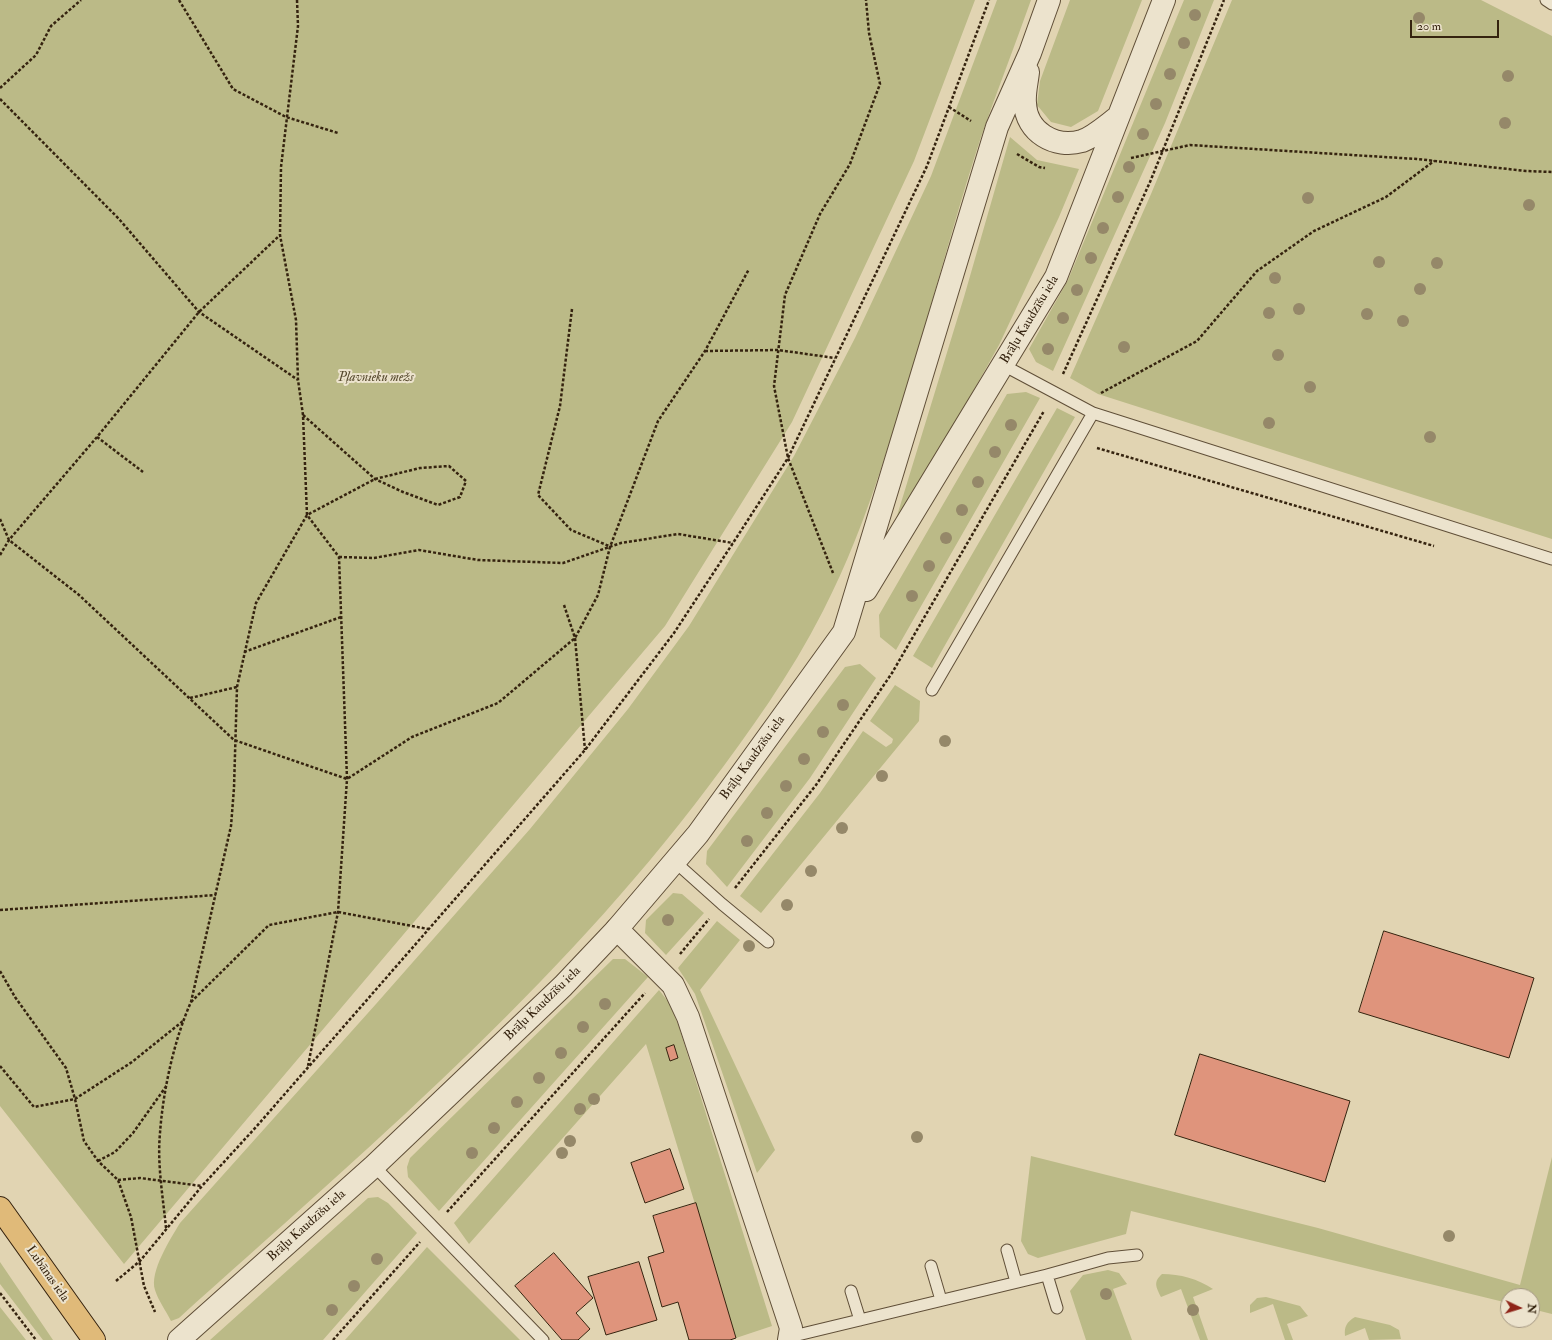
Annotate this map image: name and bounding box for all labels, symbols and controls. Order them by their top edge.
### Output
scale bar [1412,12,1501,38]
text: 20 m [1417,19,1441,34]
street label: Brāļu Kaudzīšu iela [998,273,1062,367]
park label: Pļavnieku mežs [338,370,414,386]
street label: Brāļu Kaudzīšu iela [717,713,789,803]
street label: Brāļu Kaudzīšu iela [502,964,584,1044]
street label: Brāļu Kaudzīšu iela [265,1187,349,1265]
street label: Lubānas iela [22,1243,72,1305]
north arrow [1500,1288,1540,1328]
text: N [1525,1303,1538,1314]

